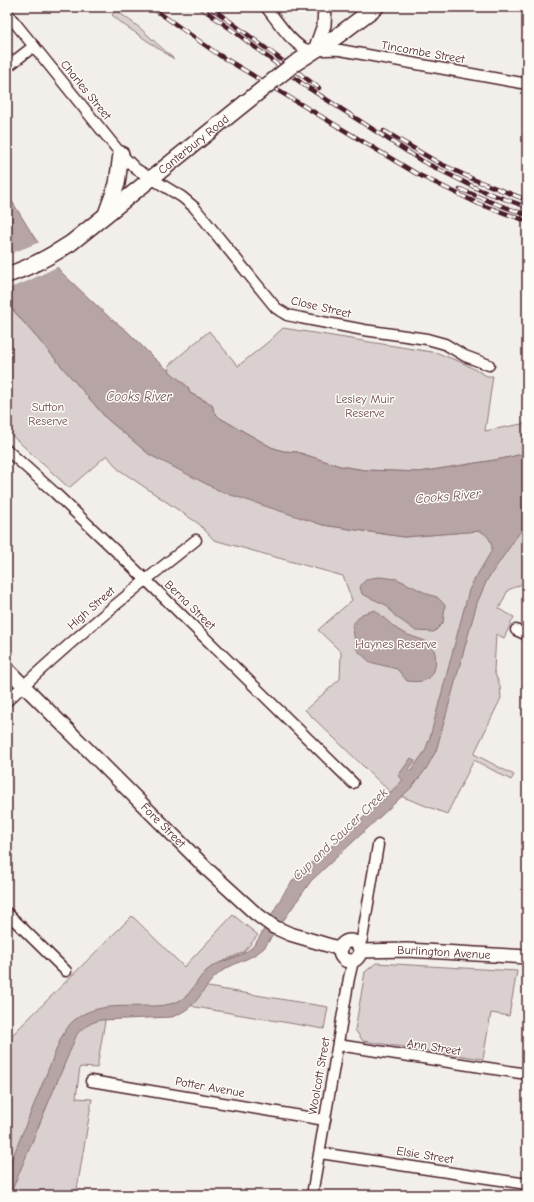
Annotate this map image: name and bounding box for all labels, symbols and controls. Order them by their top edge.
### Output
street label: Tincombe Street [380,38,466,66]
street label: Charles Street [58,57,115,123]
street label: Canterbury Road [155,112,232,177]
street label: Close Street [290,293,353,321]
water label: Cooks River [106,389,173,404]
park label: Lesley Muir Reserve [336,392,394,420]
park label: Sutton Reserve [28,400,68,428]
water label: Cooks River [415,486,482,506]
street label: Berna Street [162,577,219,633]
street label: High Street [64,583,118,632]
park label: Haynes Reserve [355,637,437,651]
water label: Cup and Saucer Creek [289,784,391,883]
street label: Fore Street [138,800,189,851]
street label: Burlington Avenue [397,943,491,962]
street label: Woolcott Street [305,1036,333,1116]
street label: Ann Street [406,1036,462,1058]
street label: Potter Avenue [174,1074,246,1100]
street label: Elsie Street [395,1144,455,1167]

